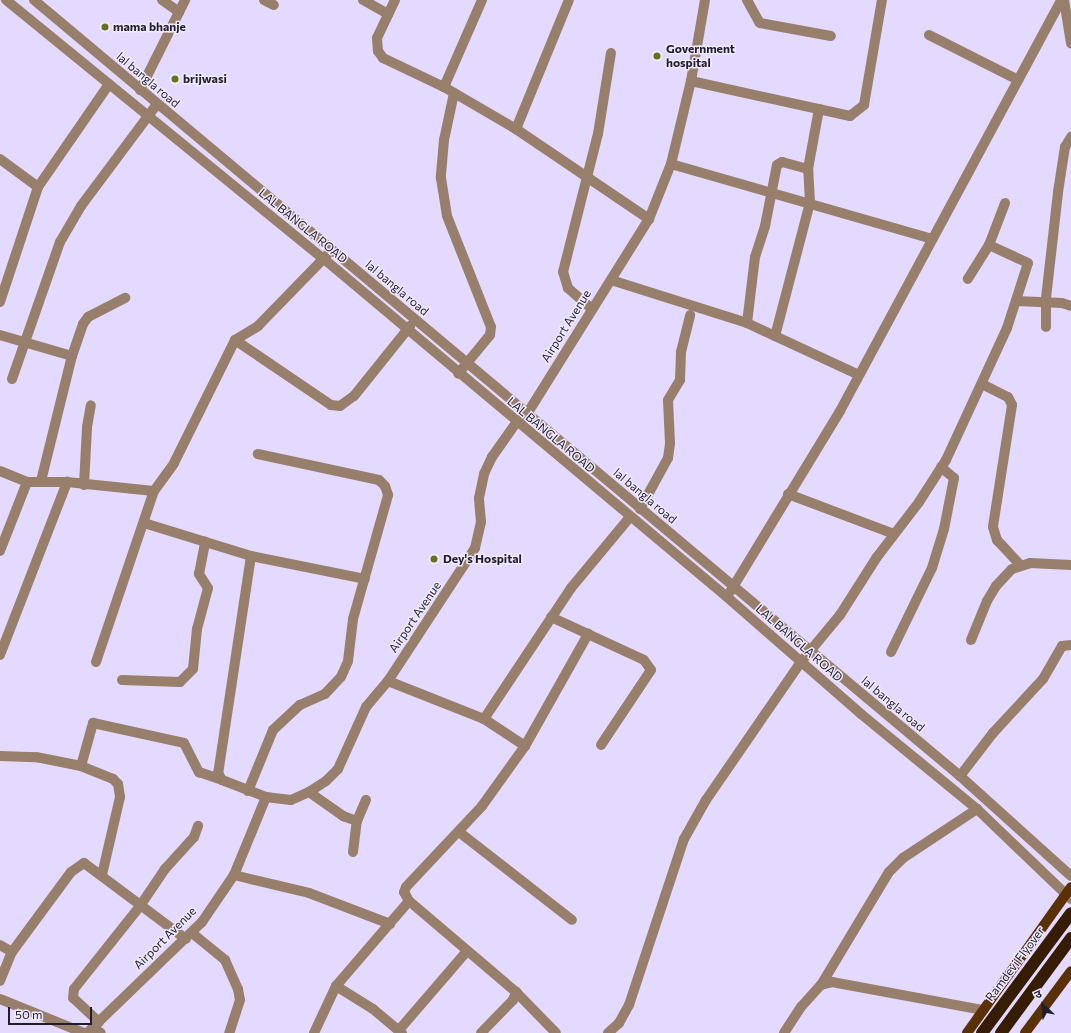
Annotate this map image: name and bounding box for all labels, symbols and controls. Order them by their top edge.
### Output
place label: mama bhanje [113,20,186,34]
marker: mama bhanje [100,22,110,32]
place label: Government hospital [666,42,735,70]
street label: lal bangla road [113,49,183,111]
marker: Government hospital [651,50,663,62]
place label: brijwasi [183,72,227,86]
marker: brijwasi [170,74,180,84]
street label: LAL BANGLA ROAD [256,186,350,266]
street label: lal bangla road [362,257,432,319]
street label: Airport Avenue [538,287,594,365]
street label: LAL BANGLA ROAD [504,394,598,476]
street label: lal bangla road [610,465,680,527]
place label: Dey's Hospital [443,552,522,566]
marker: Dey's Hospital [428,553,440,565]
street label: Airport Avenue [386,579,444,655]
street label: LAL BANGLA ROAD [753,601,845,685]
street label: lal bangla road [858,673,928,735]
street label: Airport Avenue [131,904,199,972]
street label: Ramdevi Flyover [982,924,1048,1004]
north arrow [1023,985,1063,1025]
text: उ [1032,986,1043,1001]
scale bar [10,999,94,1025]
text: 50 m [15,1007,43,1021]

